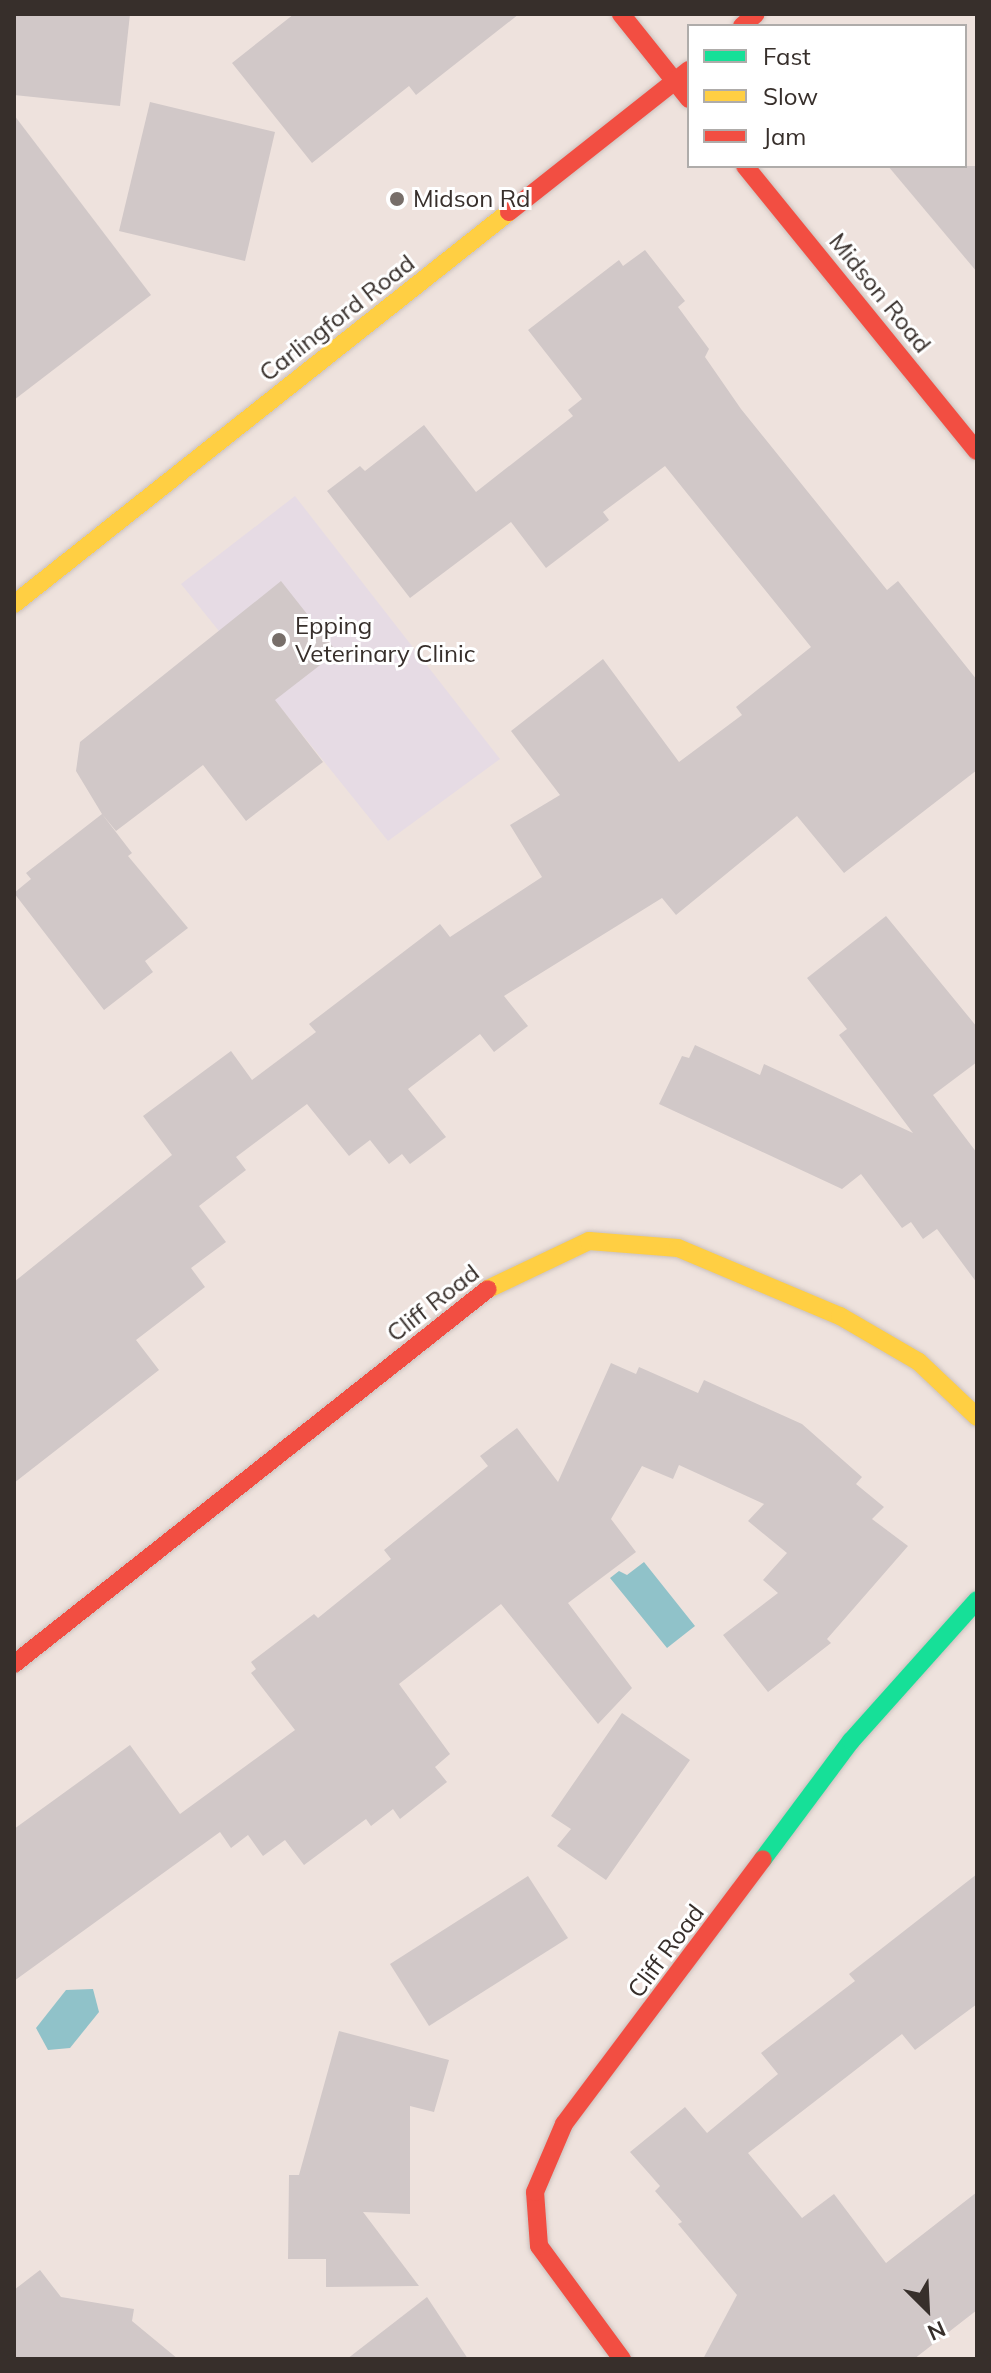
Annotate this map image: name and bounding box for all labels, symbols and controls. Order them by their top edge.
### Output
legend [687,24,967,168]
text: Fast [763,41,811,71]
text: Slow [763,81,818,111]
text: Jam [763,121,806,151]
place label: Midson Rd [413,185,530,213]
marker: Midson Rd [388,190,406,208]
street label: Midson Road [823,227,937,359]
street label: Carlingford Road [254,249,420,387]
place label: Epping Veterinary Clinic [295,612,476,668]
marker: Epping Veterinary Clinic [270,631,288,649]
street label: Cliff Road [381,1258,485,1348]
street label: Cliff Road [622,1899,710,2003]
north arrow [887,2269,967,2349]
text: N [923,2315,950,2347]

